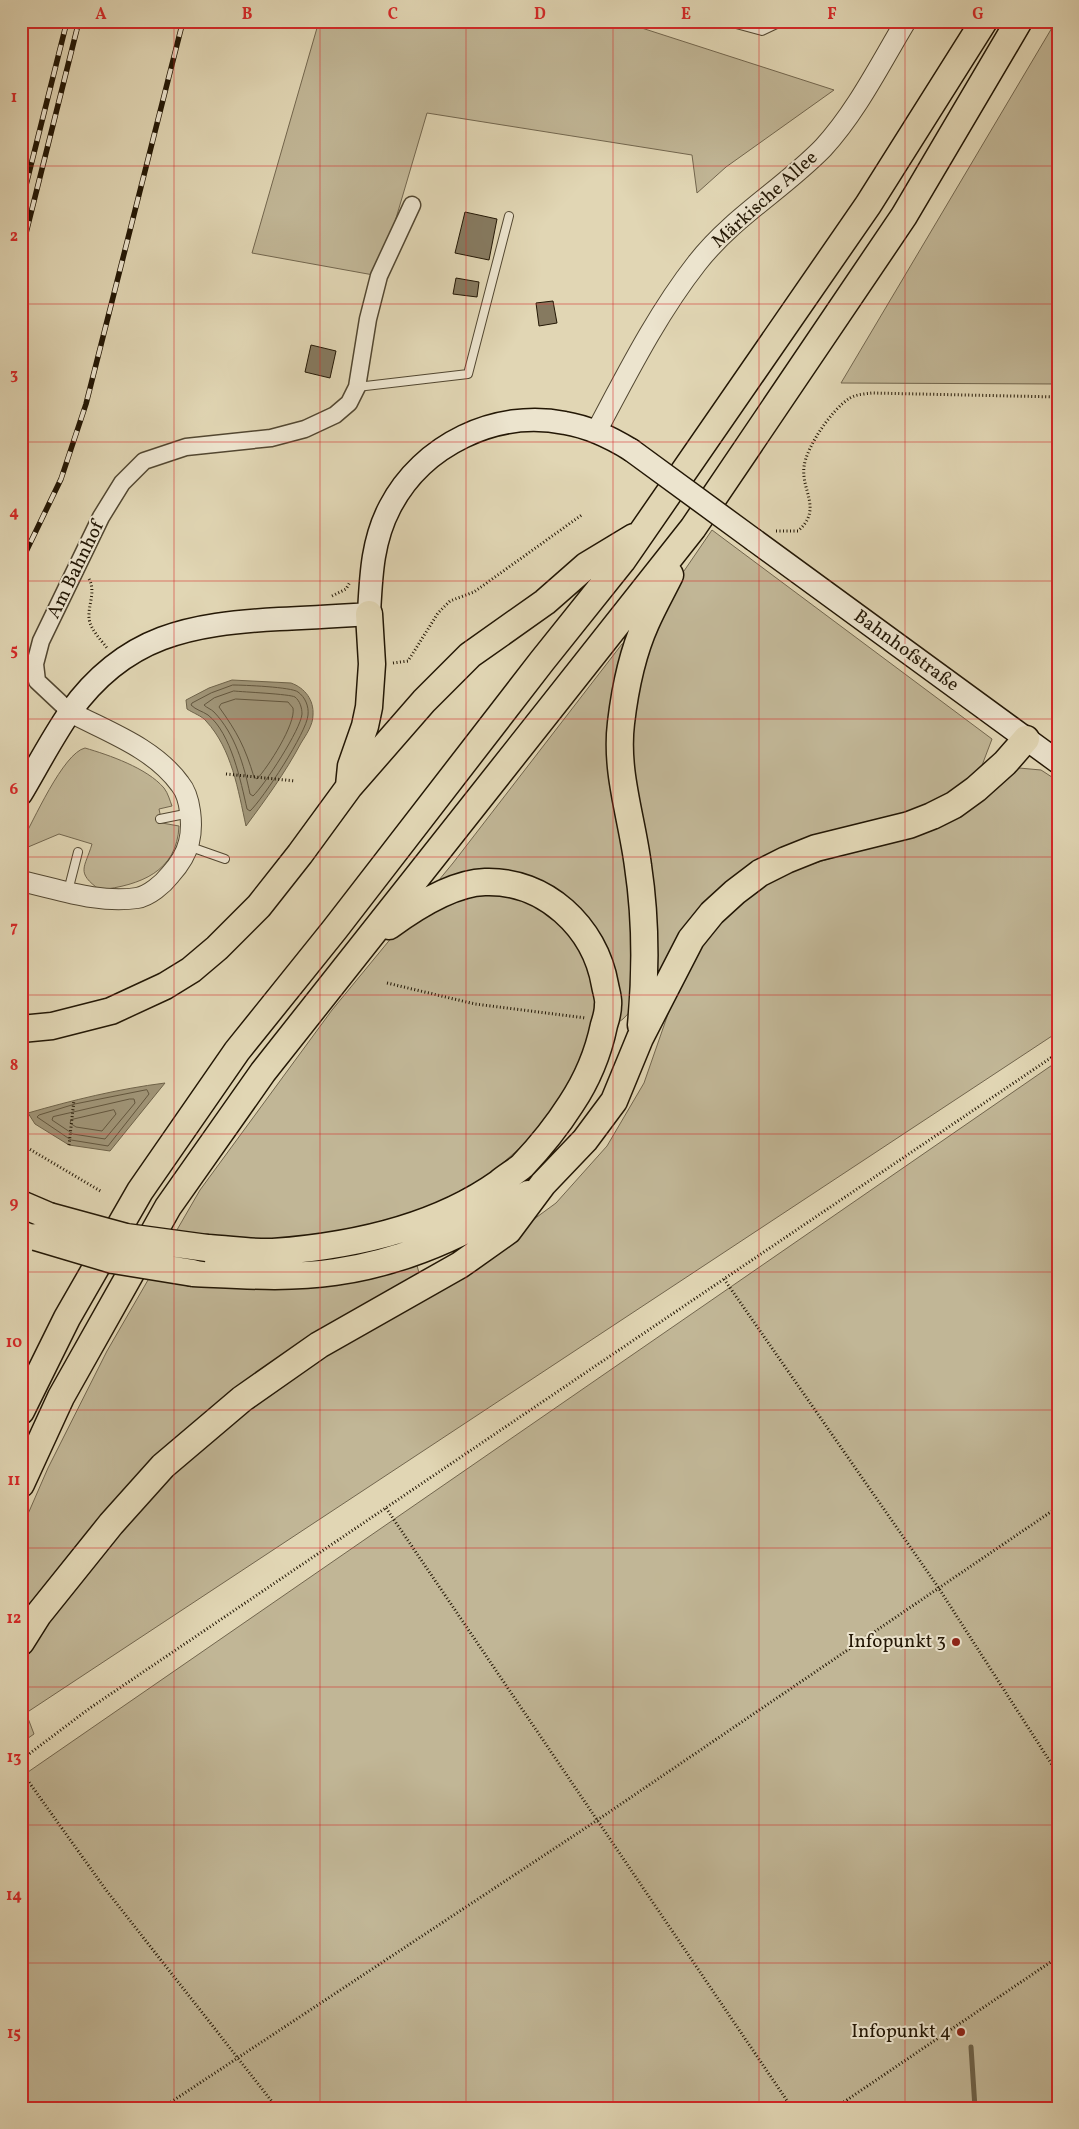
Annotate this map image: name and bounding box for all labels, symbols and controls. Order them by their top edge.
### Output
text: A [95,4,107,26]
text: B [242,4,253,26]
text: C [388,4,398,26]
text: D [534,4,546,26]
text: E [681,4,691,26]
text: F [827,4,837,26]
text: G [972,4,984,26]
text: 1 [11,87,17,109]
street label: Märkische Allee [706,145,824,255]
text: 2 [10,226,18,248]
text: 3 [10,364,18,386]
text: 4 [9,502,19,524]
street label: Am Bahnhof [41,515,112,623]
street label: Bahnhofstraße [848,604,964,698]
text: 5 [10,640,18,662]
text: 6 [10,779,19,801]
text: 7 [10,917,18,939]
text: 8 [10,1055,18,1077]
text: 9 [10,1193,19,1215]
text: 10 [6,1332,22,1354]
text: 11 [8,1470,20,1492]
text: 12 [7,1608,21,1630]
place label: Infopunkt 3 [848,1629,946,1655]
marker: Infopunkt 3 [950,1636,962,1648]
text: 13 [7,1747,21,1769]
text: 14 [6,1885,22,1907]
place label: Infopunkt 4 [851,2019,951,2045]
text: 15 [7,2023,21,2045]
marker: Infopunkt 4 [955,2026,967,2038]

